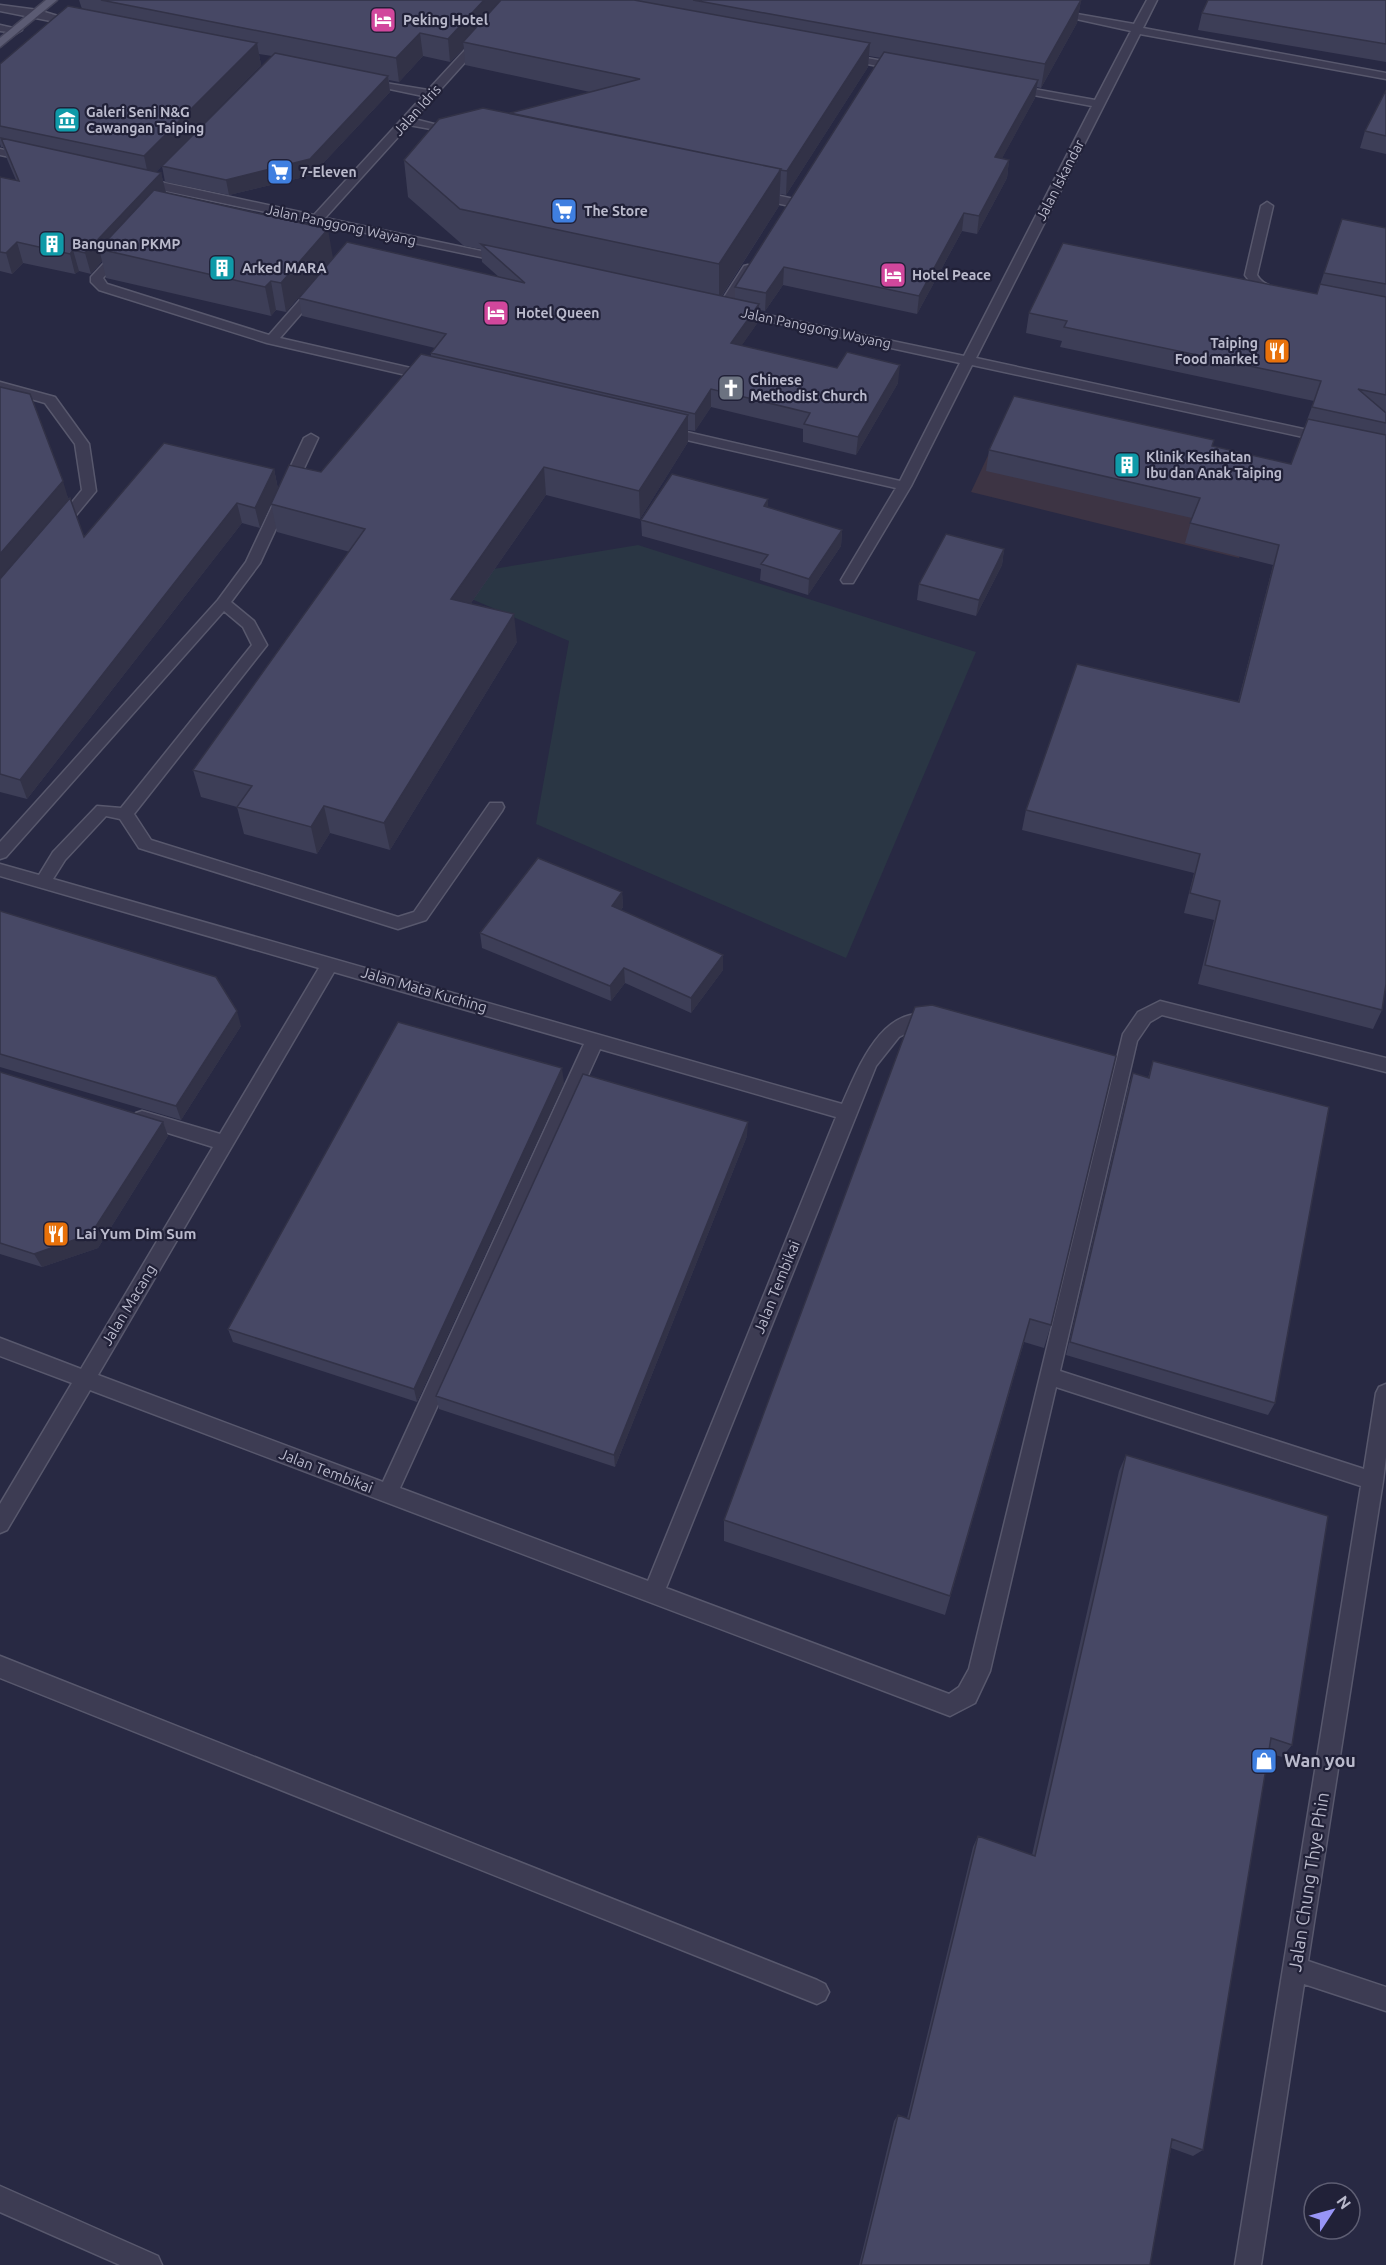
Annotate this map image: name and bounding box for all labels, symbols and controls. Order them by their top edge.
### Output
hotel icon: Peking Hotel [368,5,398,35]
place label: Peking Hotel [403,12,488,28]
street label: Jalan Idris [390,81,444,139]
place label: Galeri Seni N&G Cawangan Taiping [86,104,204,136]
museum icon: Galeri Seni N&G Cawangan Taiping [52,105,82,135]
street label: Jalan Iskandar [1033,136,1088,223]
supermarket icon: 7-Eleven [265,157,295,187]
place label: 7-Eleven [300,164,357,180]
supermarket icon: The Store [549,196,579,226]
street label: Jalan Panggong Wayang [265,201,417,249]
place label: The Store [584,203,648,219]
building icon: Bangunan PKMP [37,229,67,259]
place label: Bangunan PKMP [72,236,180,252]
building icon: Arked MARA [207,253,237,283]
place label: Arked MARA [242,260,327,276]
hotel icon: Hotel Peace [878,260,908,290]
place label: Hotel Peace [912,267,991,283]
hotel icon: Hotel Queen [481,298,511,328]
street label: Jalan Panggong Wayang [740,304,892,352]
place label: Hotel Queen [516,305,600,321]
place label: Taiping Food market [1175,335,1258,367]
restaurant icon: Taiping Food market [1262,336,1292,366]
place label: Chinese Methodist Church [750,372,867,404]
church icon: Chinese Methodist Church [716,373,746,403]
place label: Klinik Kesihatan Ibu dan Anak Taiping [1146,449,1282,481]
building icon: Klinik Kesihatan Ibu dan Anak Taiping [1112,450,1142,480]
street label: Jalan Mata Kuching [359,963,489,1016]
restaurant icon: Lai Yum Dim Sum [41,1219,71,1249]
place label: Lai Yum Dim Sum [76,1225,196,1242]
street label: Jalan Tembikai [750,1238,803,1336]
street label: Jalan Macang [98,1261,159,1348]
street label: Jalan Tembikai [277,1445,375,1496]
shop icon: Wan you [1249,1746,1279,1776]
place label: Wan you [1284,1750,1356,1770]
street label: Jalan Chung Thye Phin [1284,1791,1332,1973]
north arrow [1302,2181,1362,2241]
text: N [1333,2192,1355,2212]

